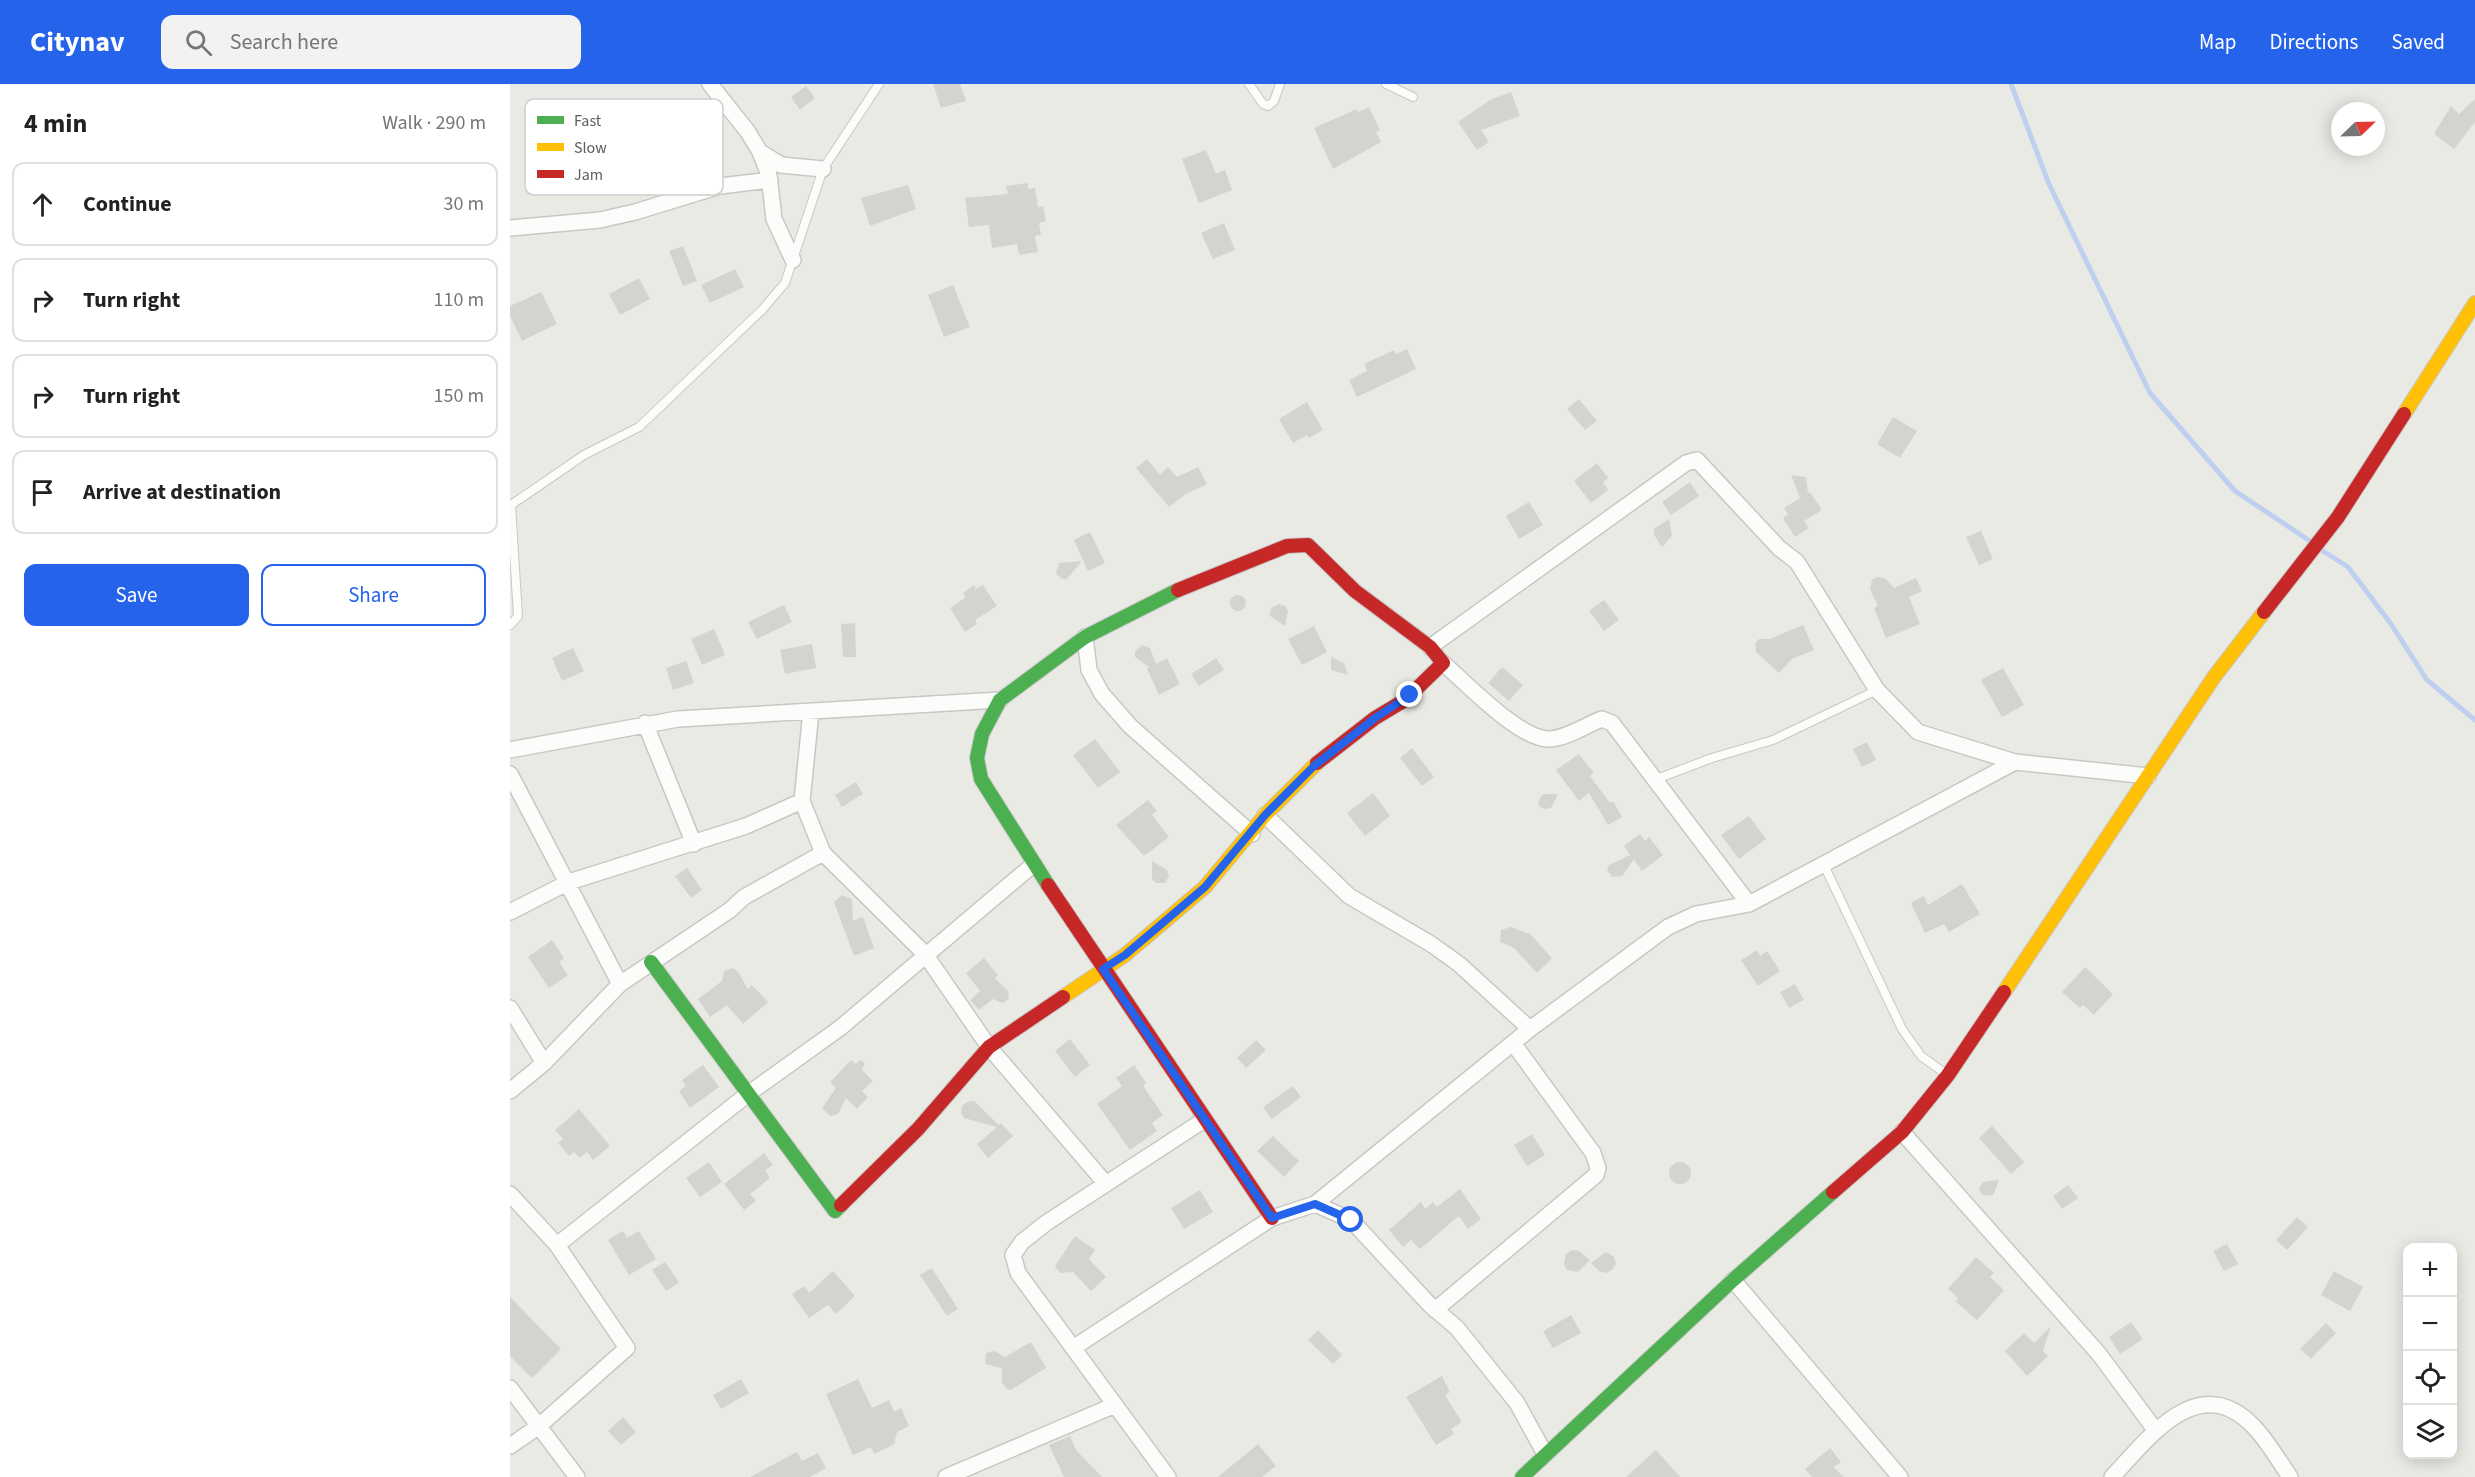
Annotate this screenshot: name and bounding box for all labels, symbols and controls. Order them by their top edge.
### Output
search box [161,15,581,69]
text: Citynav [30,22,125,62]
icon: search [182,26,215,59]
text: Search here [230,26,338,58]
text: Map [2199,27,2237,57]
text: Directions [2270,27,2358,57]
text: Saved [2391,27,2445,57]
legend [525,99,723,195]
north arrow [2331,102,2385,156]
text: 4 min [24,105,87,142]
text: Walk · 290 m [382,109,486,137]
text: Fast [574,110,602,132]
text: Slow [574,137,607,159]
text: Jam [574,164,603,186]
icon: ahead [26,188,59,221]
text: Continue [83,188,172,220]
text: 30 m [444,190,484,218]
icon: right [26,284,59,317]
text: Turn right [83,284,180,316]
text: 110 m [434,286,484,314]
icon: right [26,380,59,413]
text: Turn right [83,380,180,412]
text: 150 m [434,382,484,410]
icon: arrive [26,476,59,509]
text: Arrive at destination [83,476,281,508]
button: Save [24,564,249,626]
button: Share [261,564,486,626]
route end [1396,681,1422,707]
route start [1337,1206,1363,1232]
map controls [2403,1243,2457,1459]
button: + [2403,1243,2457,1297]
button: − [2403,1297,2457,1351]
button: locate [2403,1351,2457,1405]
button: layers [2403,1405,2457,1459]

